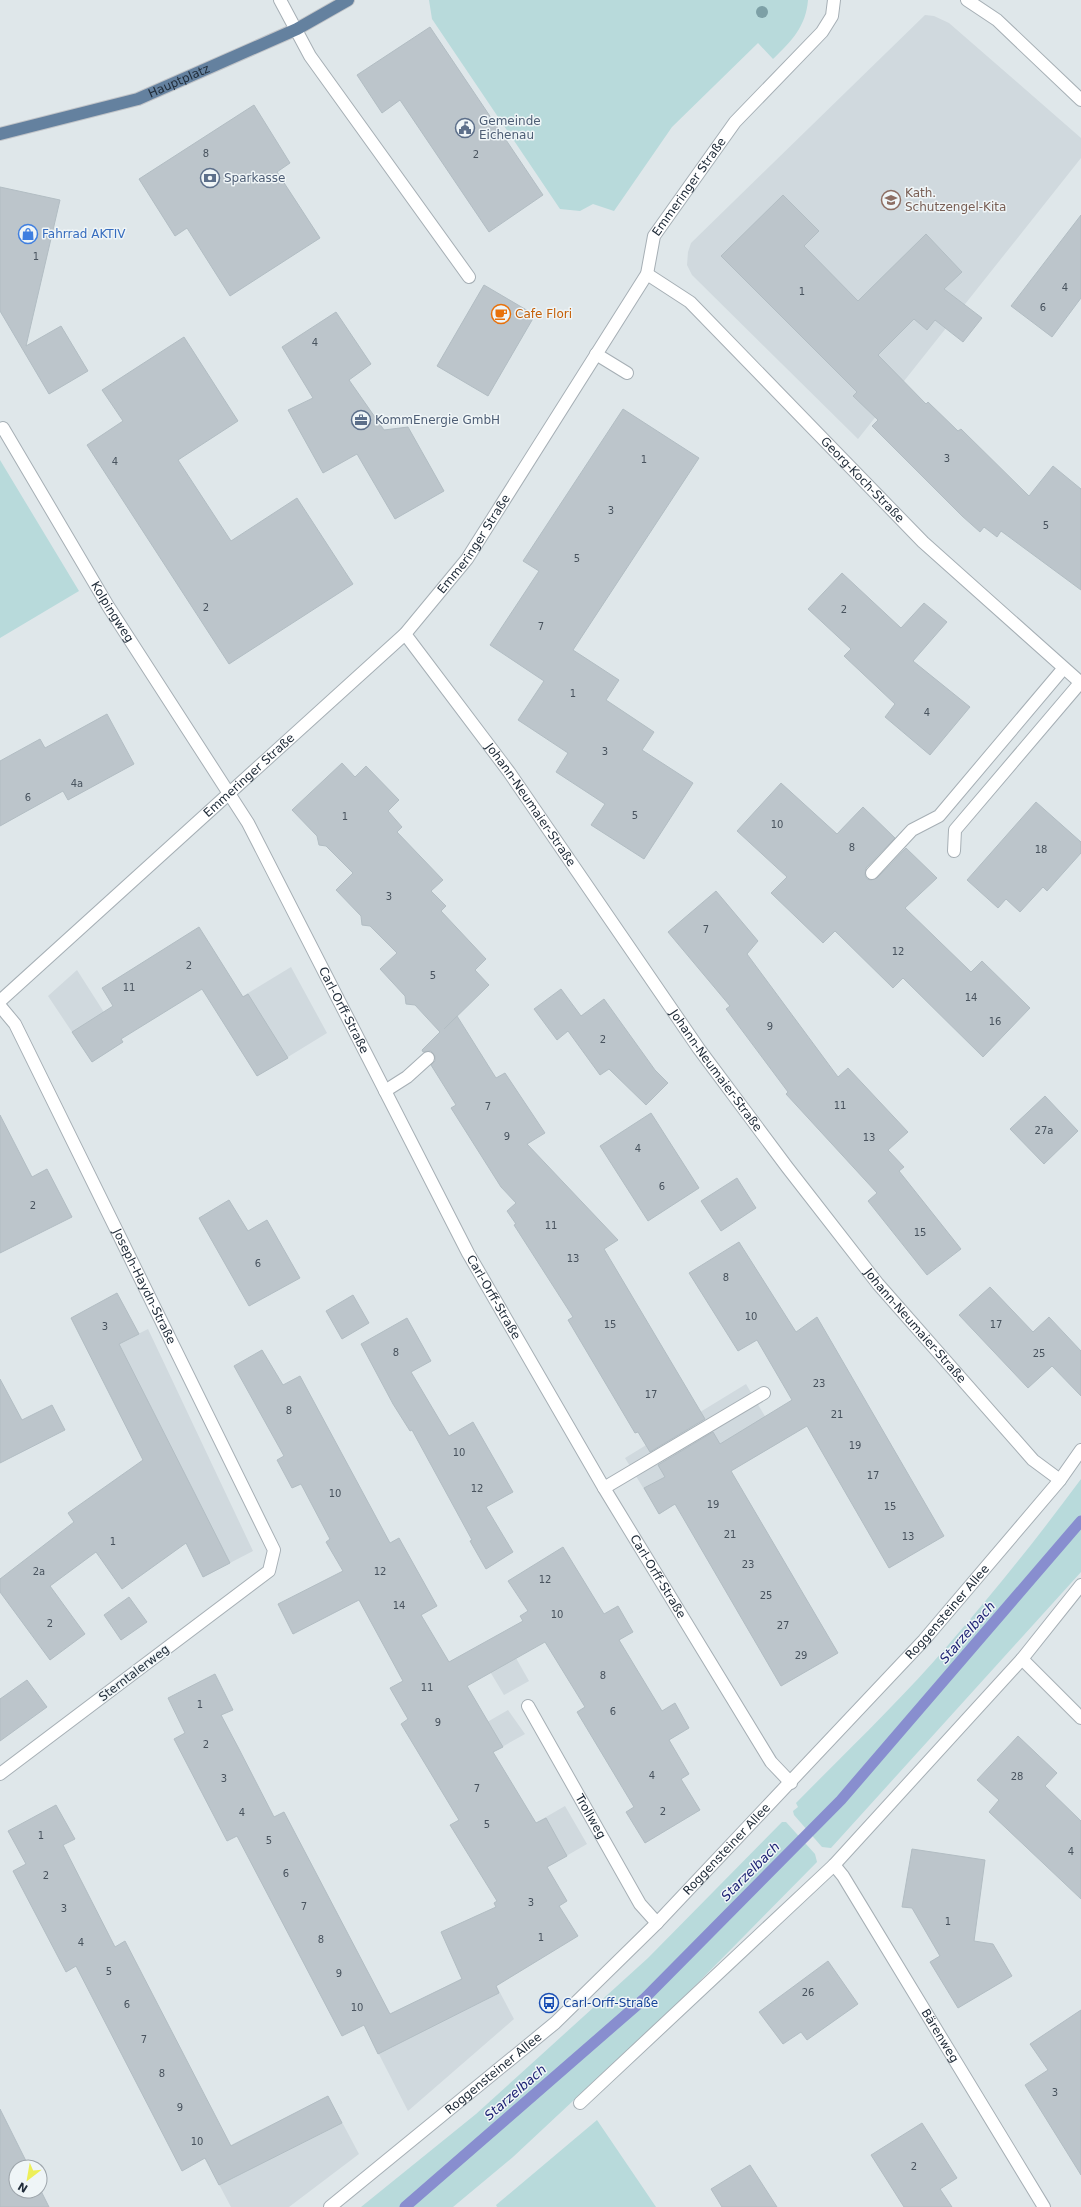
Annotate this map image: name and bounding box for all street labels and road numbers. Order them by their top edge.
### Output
street label: Hauptplatz [146,61,212,101]
street label: Emmeringer Straße [649,135,729,239]
street label: Georg-Koch-Straße [818,434,907,525]
street label: Emmeringer Straße [434,492,513,596]
street label: Kolpingweg [88,579,137,645]
street label: Emmeringer Straße [201,731,297,820]
street label: Johann-Neumaier-Straße [482,739,579,869]
street label: Carl-Orff-Straße [316,964,372,1056]
street label: Johann-Neumaier-Straße [666,1006,765,1134]
street label: Joseph-Haydn-Straße [110,1226,179,1346]
street label: Carl-Orff-Straße [464,1252,524,1342]
street label: Johann-Neumaier-Straße [861,1265,969,1386]
street label: Carl-Orff-Straße [627,1532,689,1621]
street label: Roggensteiner Allee [903,1562,992,1662]
street label: Sterntalerweg [96,1642,172,1704]
street label: Trollweg [572,1791,609,1841]
street label: Roggensteiner Allee [680,1801,773,1898]
street label: Bärenweg [918,2006,962,2065]
street label: Roggensteiner Allee [442,2030,544,2117]

